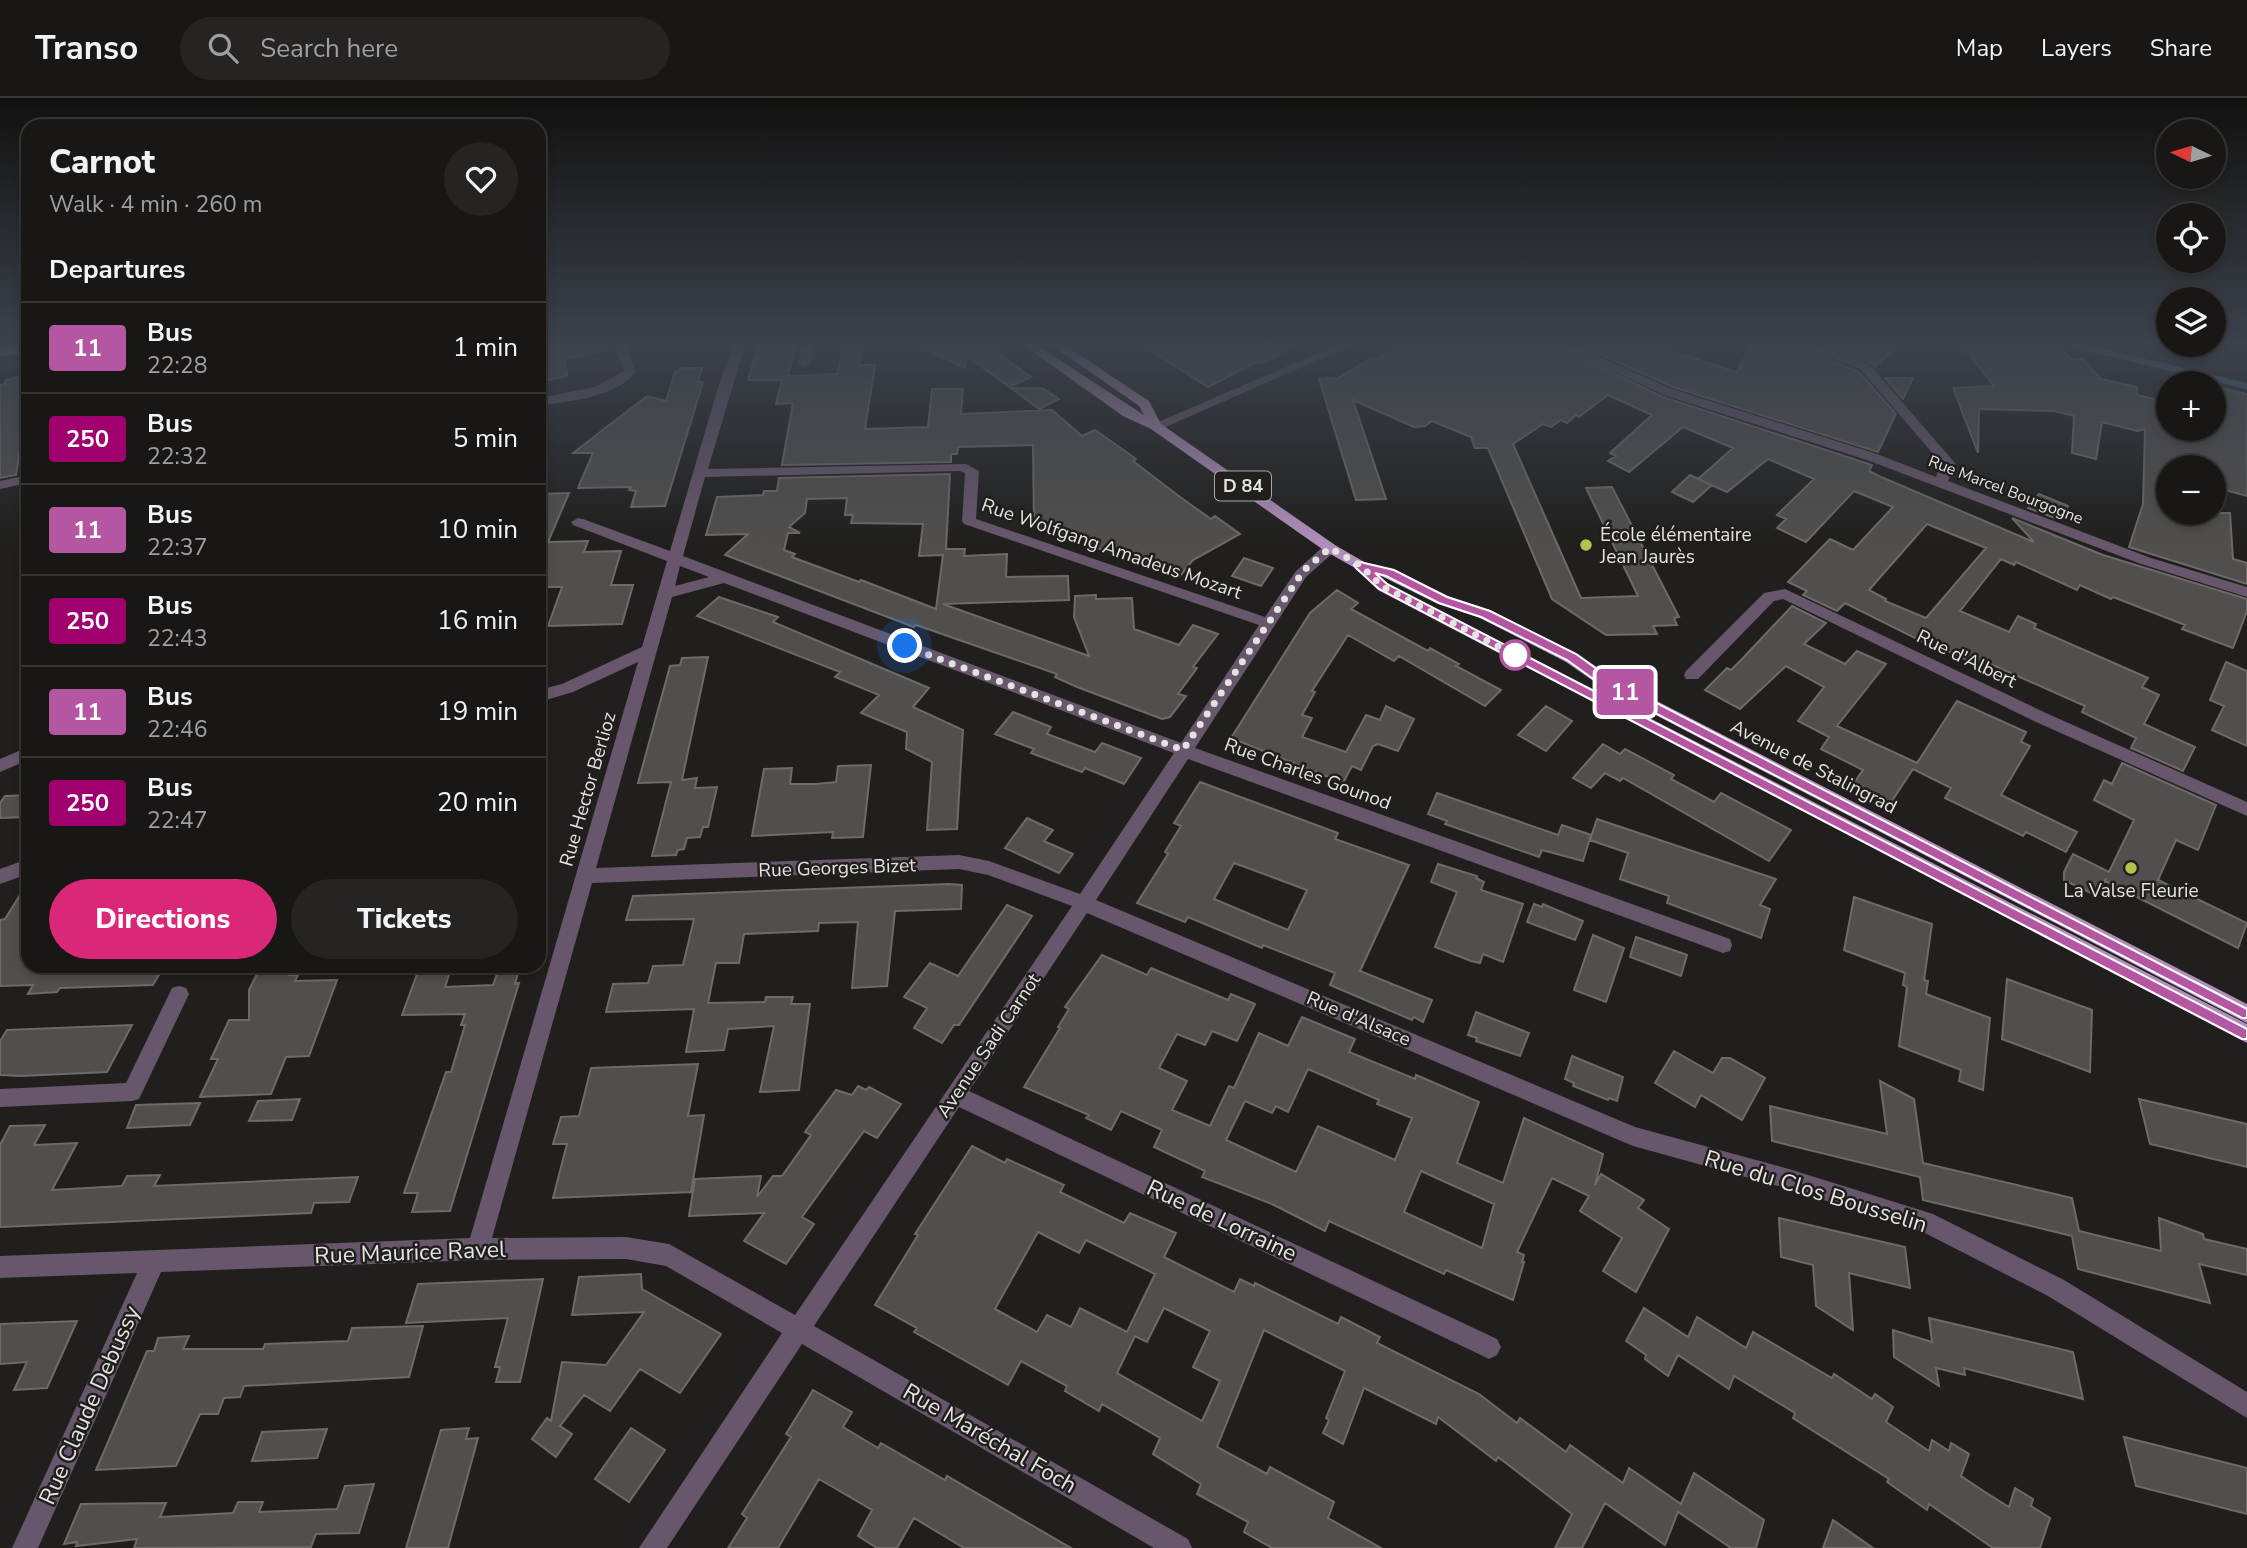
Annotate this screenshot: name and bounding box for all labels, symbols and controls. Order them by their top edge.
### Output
search box [180,17,670,80]
text: Transo [35,26,138,71]
icon: search [204,29,242,67]
text: Search here [260,31,398,66]
text: Map [1956,32,2003,64]
text: Layers [2041,32,2112,64]
text: Share [2150,32,2212,64]
north arrow [2156,119,2226,189]
map controls [2156,119,2226,525]
text: Carnot [49,140,155,185]
button: heart [444,142,518,216]
text: Walk · 4 min · 260 m [49,189,262,220]
button: locate [2156,203,2226,273]
text: Departures [49,252,185,287]
button: layers [2156,287,2226,357]
text: Bus [147,315,193,350]
text: 1 min [453,330,518,365]
text: 11 [73,332,102,364]
text: 22:28 [147,350,207,381]
button: + [2156,371,2226,441]
text: Bus [147,406,193,441]
text: 5 min [453,421,518,456]
text: 250 [66,423,109,455]
text: 22:32 [147,441,207,472]
street label: Rue Marcel Bourgogne [1925,450,2086,530]
button: − [2156,455,2226,525]
road number: D 84 [1215,472,1271,500]
street label: Rue Wolfgang Amadeus Mozart [978,492,1246,606]
text: Bus [147,497,193,532]
text: 10 min [437,512,518,547]
text: 11 [73,514,102,546]
place label: École élémentaire Jean Jaurès [1599,522,1752,570]
text: 22:37 [147,532,207,563]
marker: École élémentaire Jean Jaurès [1578,537,1594,553]
text: Bus [147,588,193,623]
text: 16 min [437,603,518,638]
text: 250 [66,605,109,637]
text: 22:43 [147,623,207,654]
street label: Rue d'Albert [1912,623,2021,694]
your location [887,628,922,663]
unlabelled marker [1500,640,1530,670]
line badge: 11 [1594,669,1656,715]
text: 11 [1611,676,1639,708]
text: Bus [147,679,193,714]
text: 19 min [437,694,518,729]
text: 11 [73,696,102,728]
street label: Rue Hector Berlioz [553,709,623,870]
text: 22:46 [147,714,207,745]
street label: Avenue de Stalingrad [1726,714,1901,820]
street label: Rue Charles Gounod [1221,732,1395,816]
text: Bus [147,770,193,805]
text: 20 min [437,785,518,820]
text: 250 [66,787,109,819]
text: 22:47 [147,805,207,836]
street label: Rue Georges Bizet [758,852,916,884]
marker: La Valse Fleurie [2123,860,2139,876]
place label: La Valse Fleurie [2063,878,2199,904]
button: Directions [49,879,277,959]
button: Tickets [291,879,518,959]
street label: Avenue Sadi Carnot [931,968,1047,1123]
street label: Rue d'Alsace [1302,985,1415,1053]
street label: Rue du Clos Bousselin [1701,1143,1931,1240]
street label: Rue de Lorraine [1142,1172,1302,1269]
street label: Rue Maurice Ravel [314,1234,506,1271]
street label: Rue Claude Debussy [32,1301,147,1510]
street label: Rue Maréchal Foch [897,1376,1082,1501]

